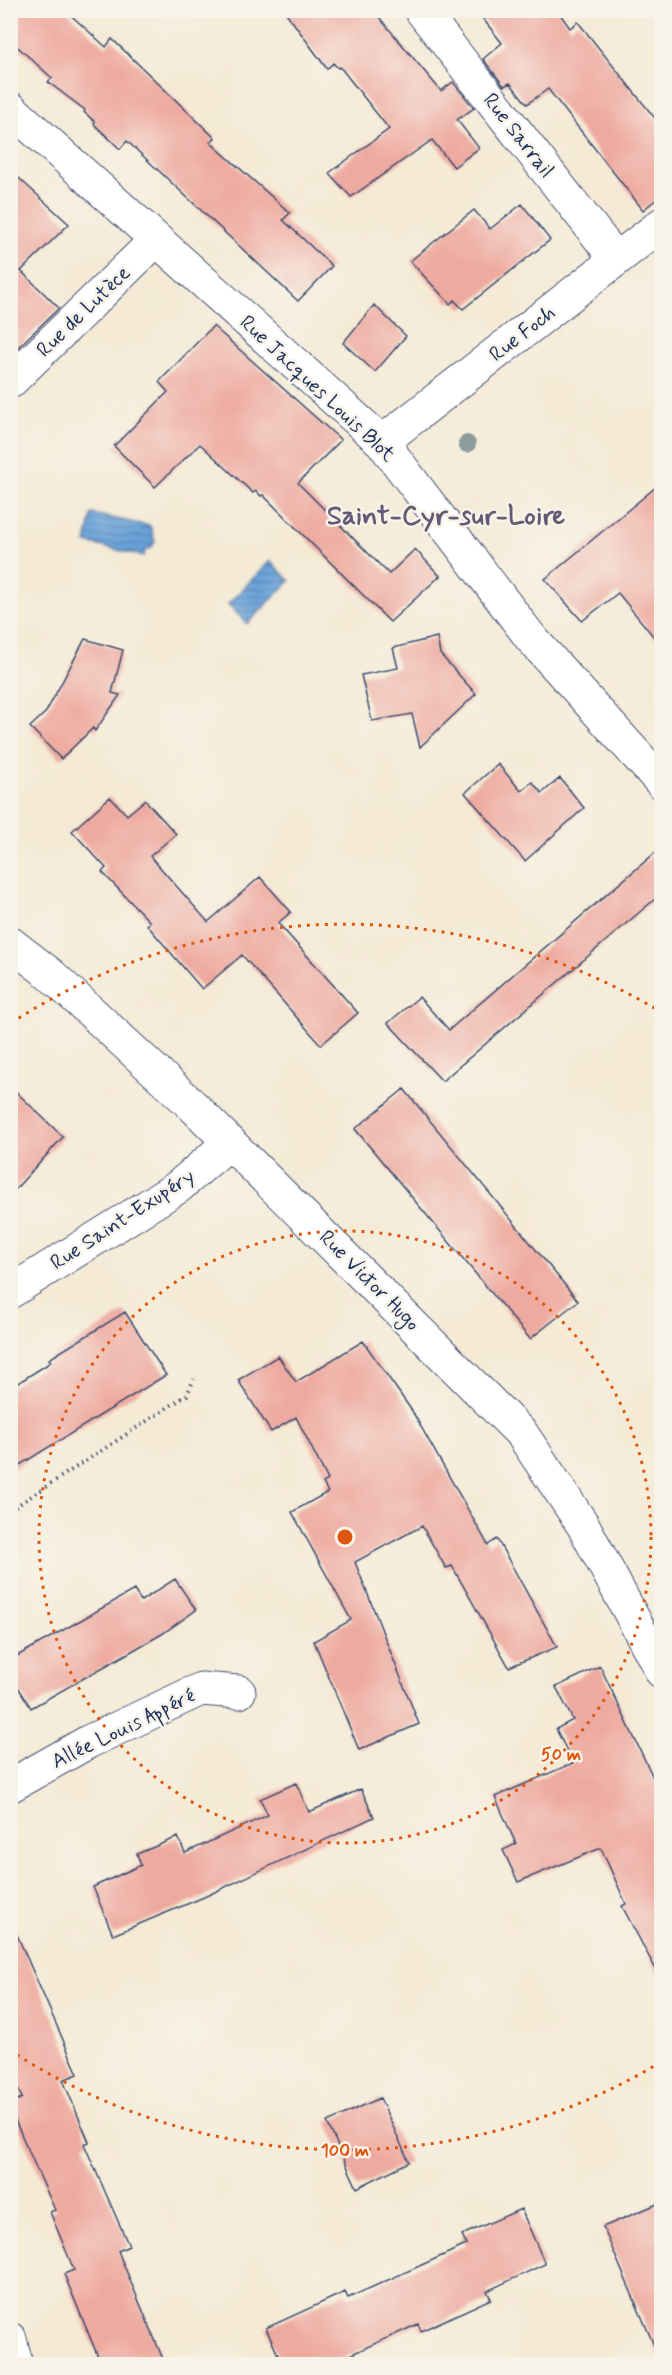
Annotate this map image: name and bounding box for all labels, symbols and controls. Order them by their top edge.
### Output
street label: Rue Sarrail [476,87,560,184]
street label: Rue de Lutèce [31,260,137,364]
street label: Rue Foch [484,299,561,368]
street label: Rue Jacques Louis Blot [233,309,402,469]
district label: Saint-Cyr-sur-Loire [327,499,565,534]
street label: Rue Saint-Exupéry [45,1163,200,1277]
street label: Rue Victor Hugo [312,1224,426,1338]
centre of rings [335,1527,355,1547]
street label: Allée Louis Appéré [47,1682,200,1777]
text: 50 m [541,1743,581,1767]
text: 100 m [321,2139,369,2163]

